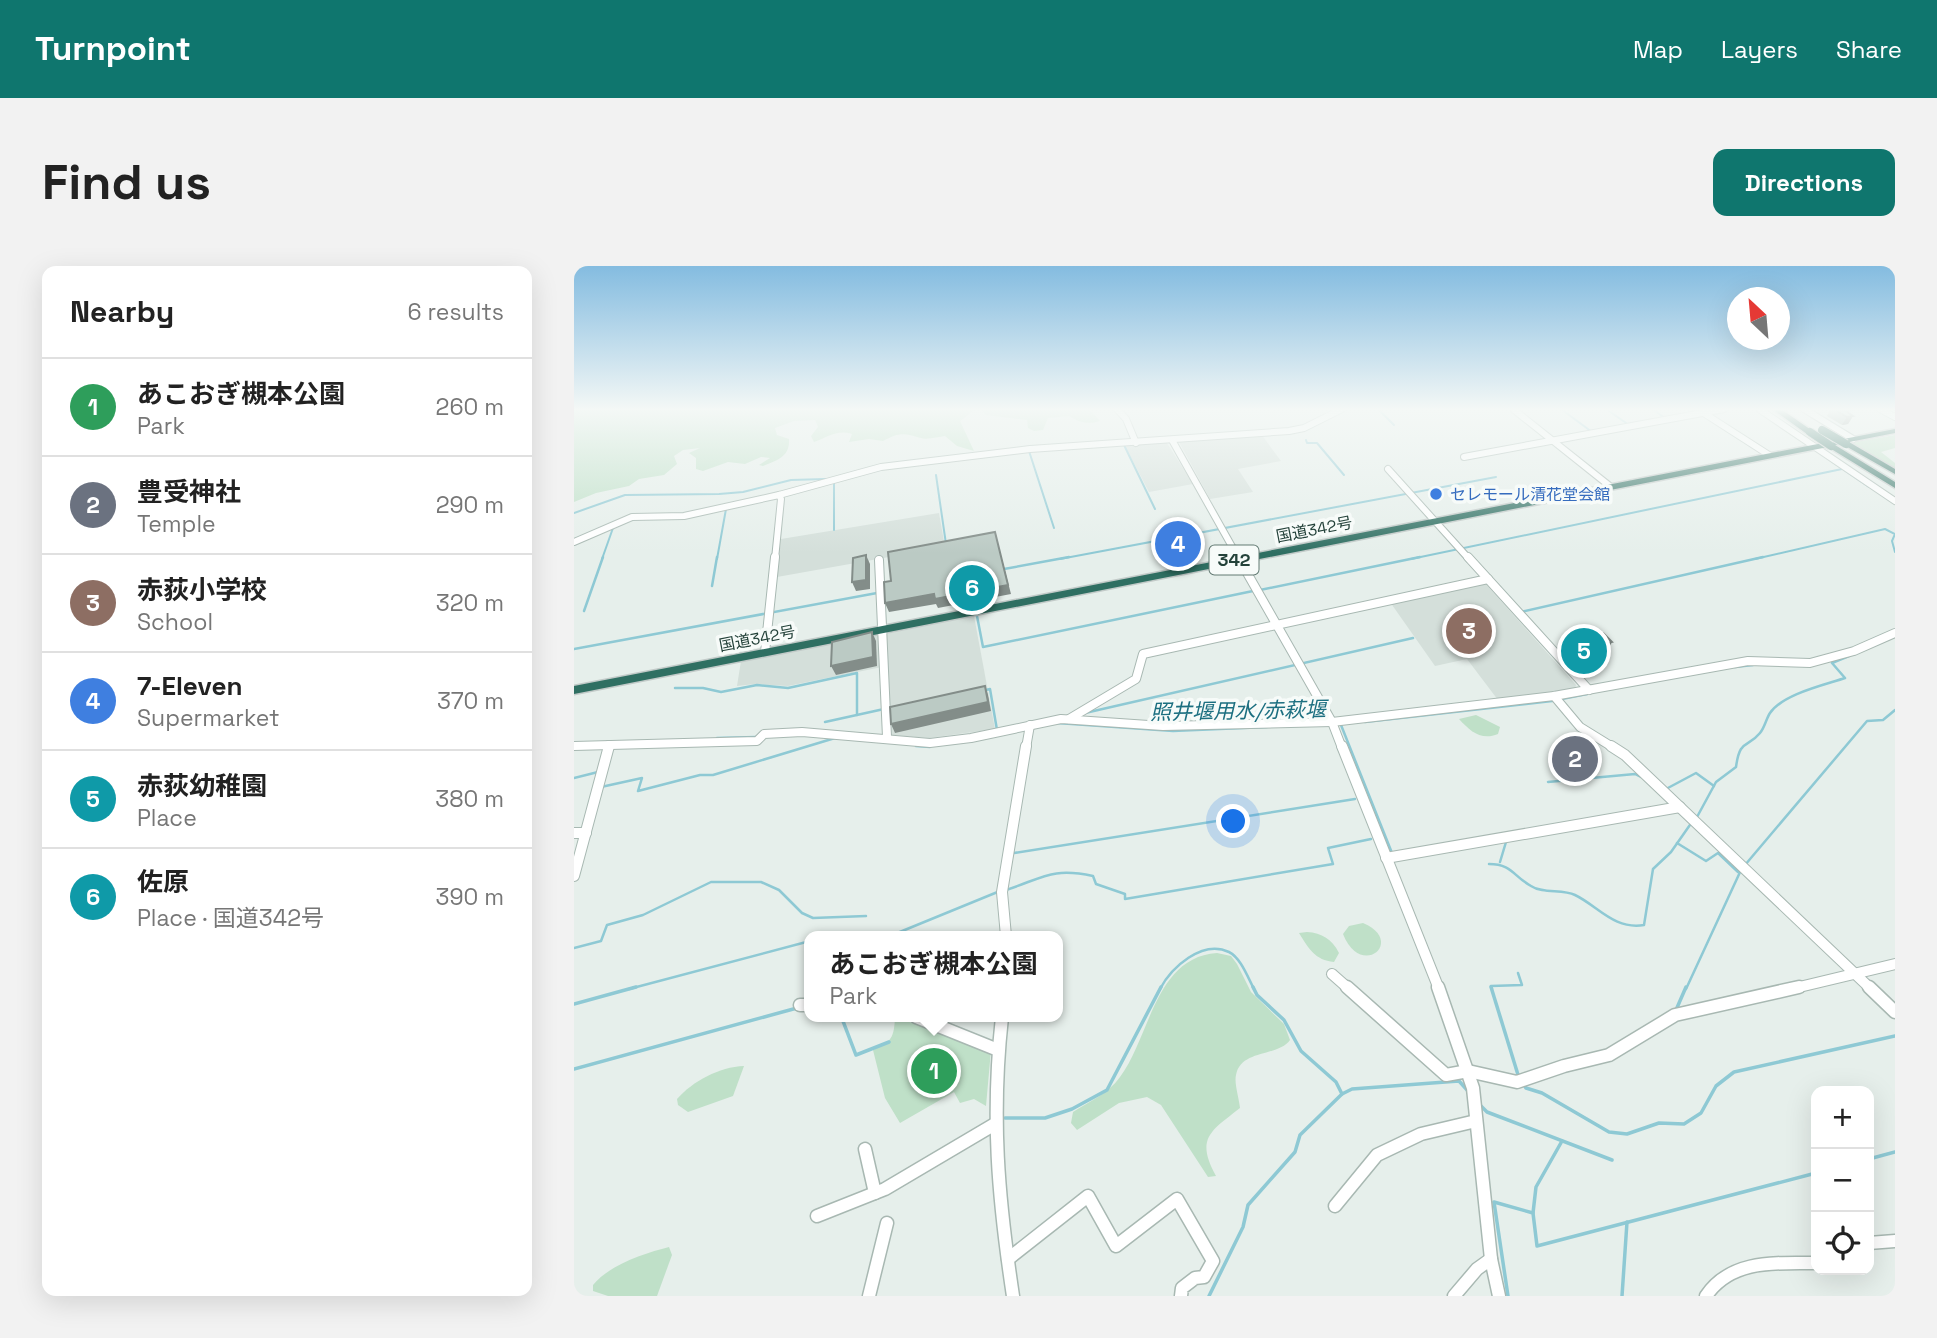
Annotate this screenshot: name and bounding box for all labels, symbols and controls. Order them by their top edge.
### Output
text: Turnpoint [35,28,191,70]
text: Map [1633,34,1683,65]
text: Layers [1721,34,1798,65]
text: Share [1836,34,1902,65]
button: Directions [1713,149,1895,216]
text: Find us [42,151,211,213]
north arrow [1727,287,1790,350]
text: Nearby [70,292,174,331]
text: 6 results [408,297,504,327]
text: あこおぎ槻本公園 [137,377,345,411]
text: 1 [88,392,98,422]
text: 260 m [436,392,504,422]
text: Park [137,411,185,441]
text: 豊受神社 [137,475,241,509]
place label: セレモール清花堂会館 [1450,484,1610,505]
marker: セレモール清花堂会館 [1428,486,1444,502]
text: 2 [86,490,100,520]
text: 290 m [436,490,504,520]
text: Temple [137,509,216,539]
street label: 国道342号 [1274,512,1354,547]
pin: 4 [1155,518,1201,570]
road number: 342 [1210,546,1258,574]
pin: 6 [949,562,995,614]
text: 赤荻小学校 [137,573,267,607]
text: 3 [86,588,100,618]
text: 320 m [436,588,504,618]
pin: 3 [1446,605,1492,657]
text: School [137,607,213,637]
street label: 国道342号 [717,621,797,656]
pin: 5 [1561,625,1607,677]
text: 7-Eleven [137,669,242,703]
text: 4 [86,686,100,716]
text: 370 m [437,686,504,716]
water label: 照井堰用水/赤萩堰 [1150,695,1330,726]
text: Supermarket [137,703,279,733]
pin: 2 [1552,733,1598,785]
text: 赤荻幼稚園 [137,769,267,803]
text: 5 [86,784,100,814]
text: 380 m [435,784,504,814]
text: Place [137,803,197,833]
your location [1216,804,1250,838]
text: 佐原 [137,865,189,899]
text: 6 [86,882,100,912]
text: 390 m [436,882,504,912]
text: Place · 国道342号 [137,903,324,933]
popup [804,931,1063,1022]
text: あこおぎ槻本公園 [829,947,1038,981]
text: Park [829,981,877,1011]
pin: 1 [911,1045,957,1097]
map controls [1811,1086,1874,1275]
button: + [1811,1086,1874,1149]
button: − [1811,1149,1874,1212]
button: locate [1811,1212,1874,1275]

